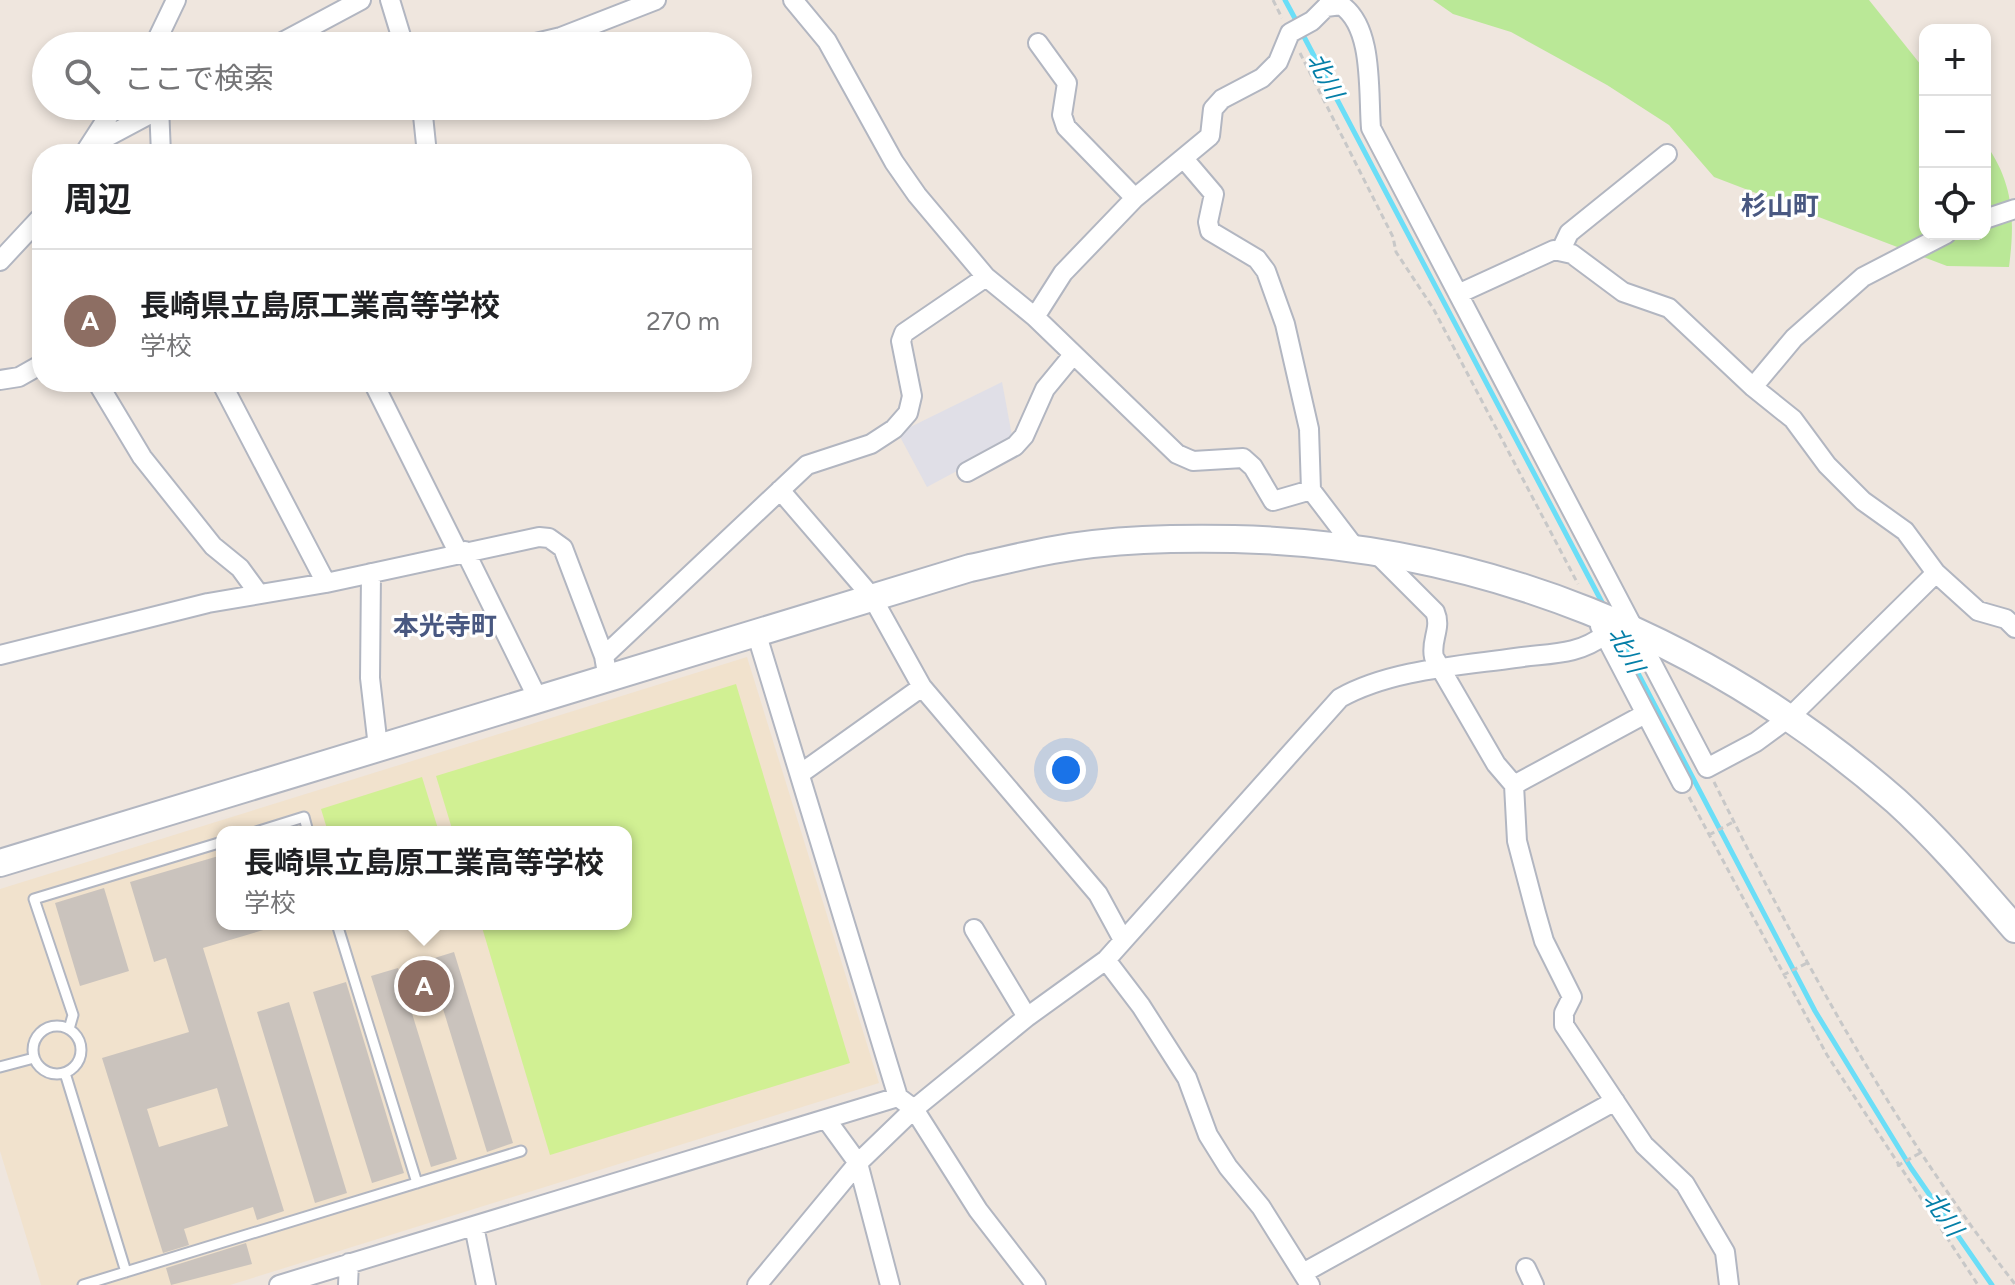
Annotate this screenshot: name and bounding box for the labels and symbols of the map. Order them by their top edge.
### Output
water label: 北川 [1301,48,1351,106]
district label: 杉山町 [1741,190,1819,222]
district label: 本光寺町 [393,610,497,642]
water label: 北川 [1602,622,1652,680]
your location [1046,750,1086,790]
pin: A [398,956,450,1016]
water label: 北川 [1918,1186,1971,1244]

